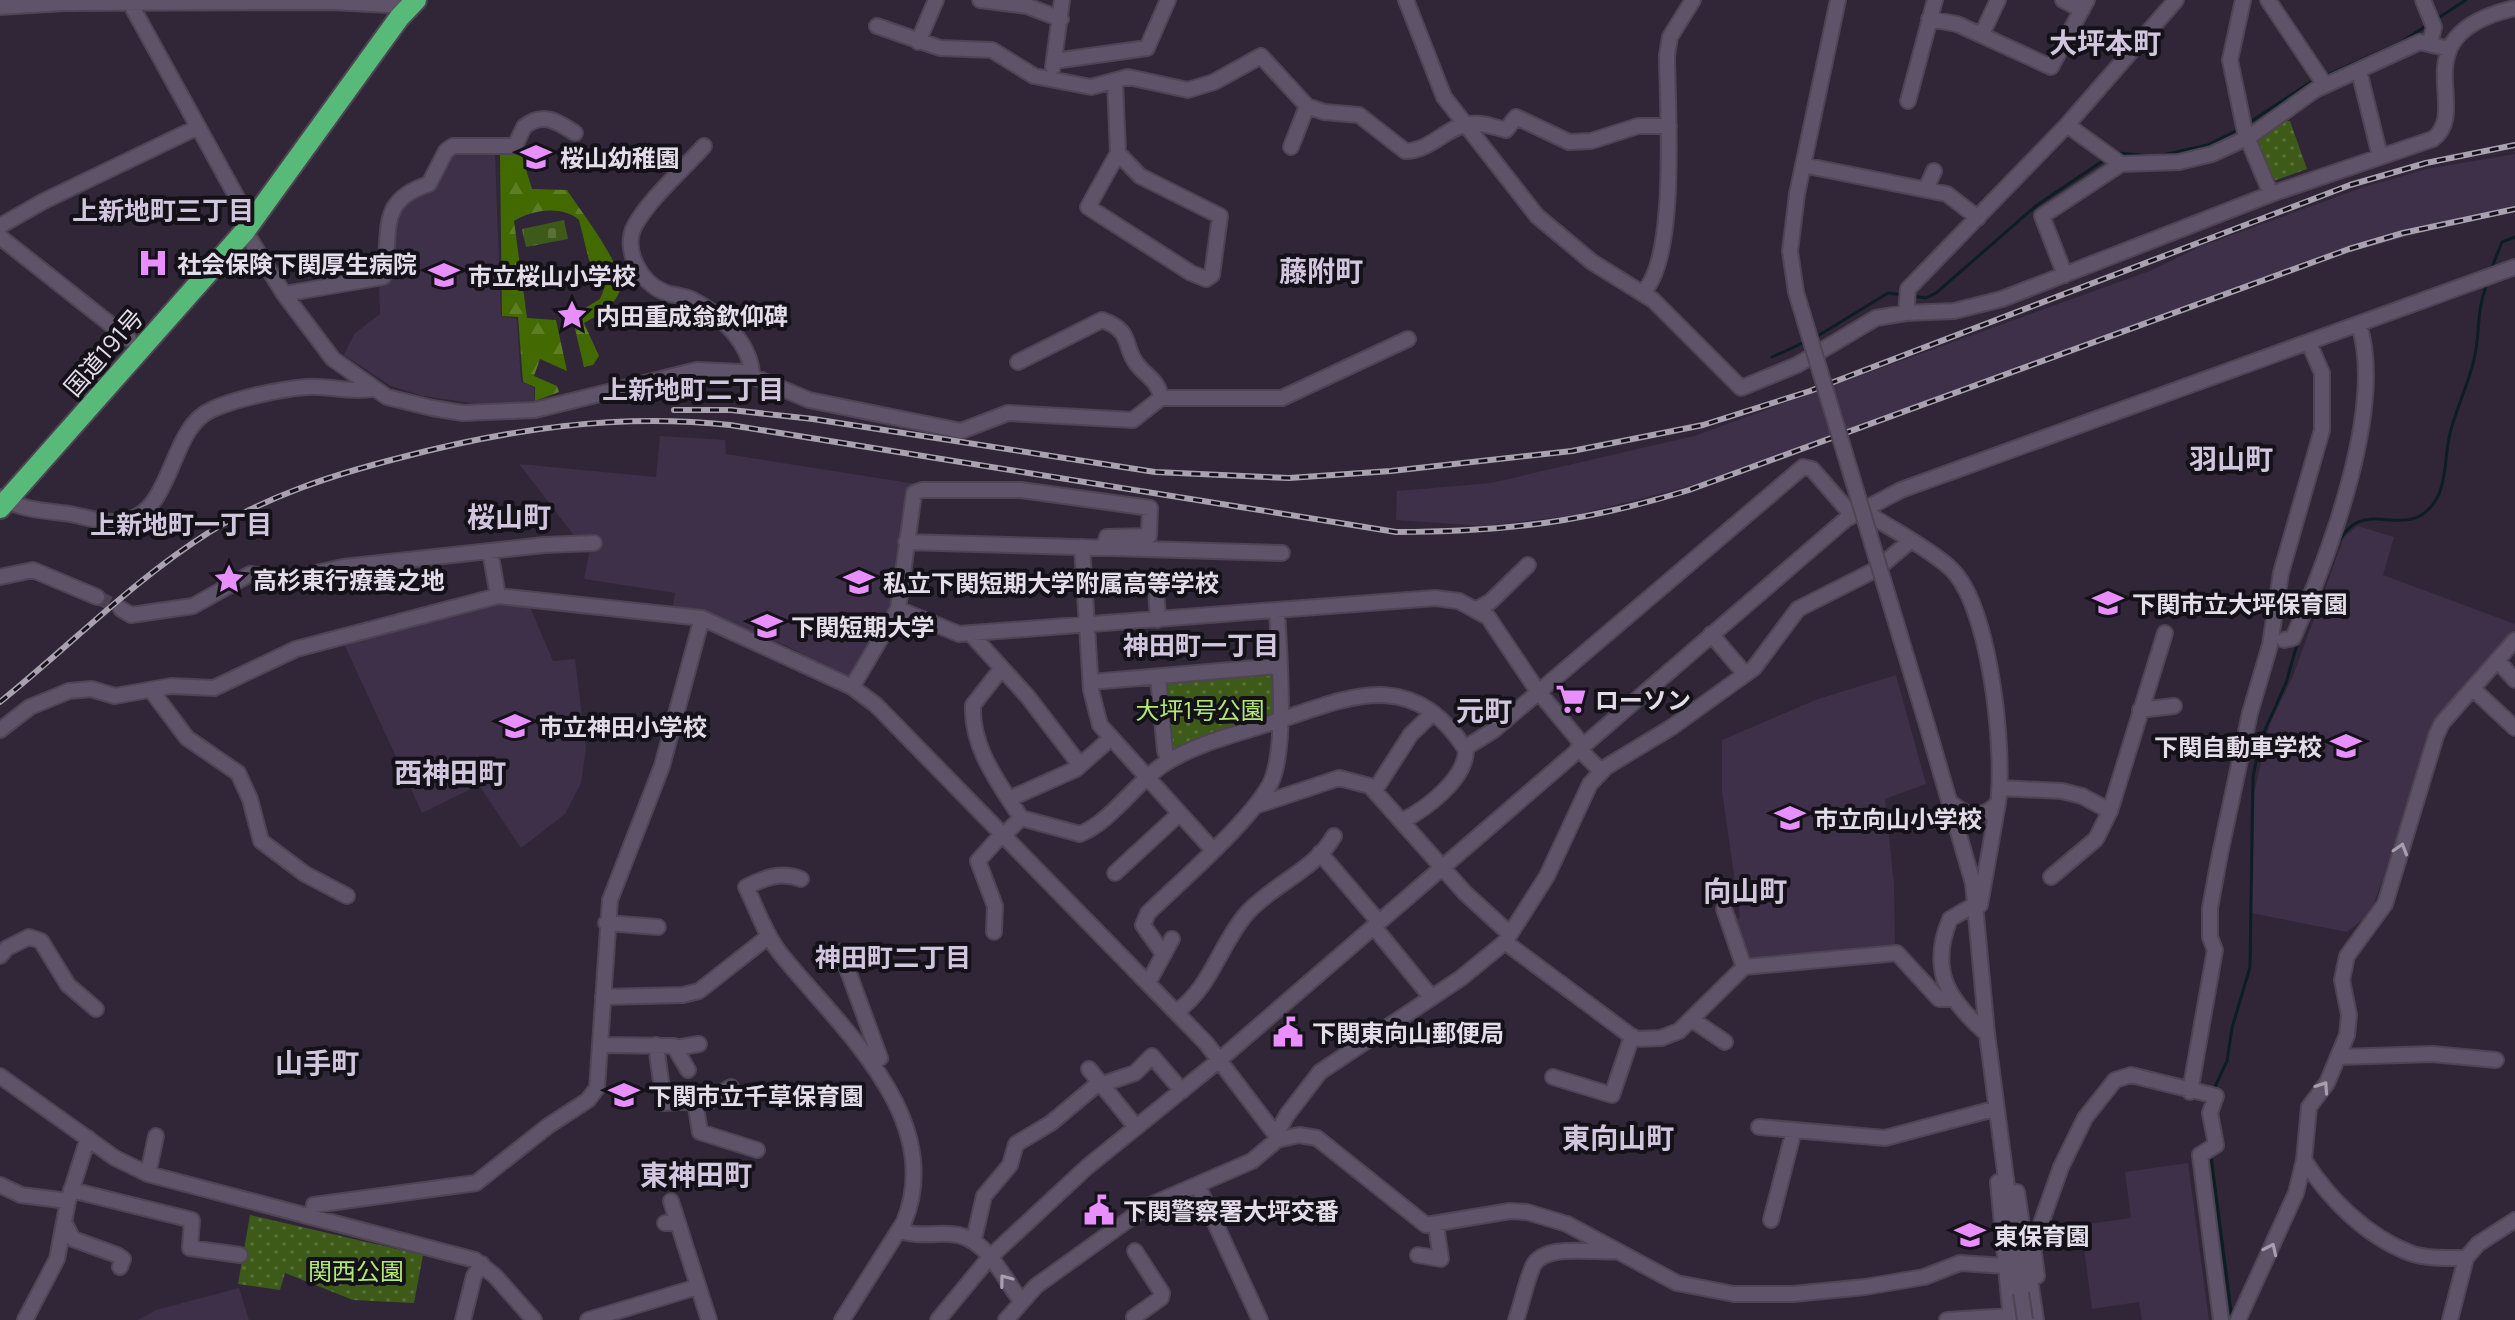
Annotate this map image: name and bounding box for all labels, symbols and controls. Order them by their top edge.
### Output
district label: 大坪本町 [2049,23,2161,61]
school or university icon: 桜山幼稚園 [519,140,553,174]
place label: 桜山幼稚園 [560,141,680,174]
district label: 上新地町三丁目 [72,192,254,228]
hospital icon: 社会保険下関厚生病院 [136,246,170,280]
place label: 社会保険下関厚生病院 [177,247,417,280]
district label: 藤附町 [1279,251,1363,289]
school or university icon: 市立桜山小学校 [427,258,461,292]
place label: 市立桜山小学校 [468,259,636,292]
place icon: 内田重成翁欽仰碑 [555,298,589,332]
place label: 内田重成翁欽仰碑 [596,299,788,332]
street label: 国道191号 [56,301,150,403]
district label: 上新地町二丁目 [602,371,784,407]
district label: 羽山町 [2189,439,2273,477]
district label: 桜山町 [467,497,551,535]
district label: 上新地町一丁目 [90,506,272,542]
place icon: 高杉東行療養之地 [212,562,246,596]
place label: 高杉東行療養之地 [253,563,445,596]
school or university icon: 私立下関短期大学附属高等学校 [842,565,876,599]
place label: 私立下関短期大学附属高等学校 [883,566,1219,599]
school or university icon: 下関市立大坪保育園 [2091,586,2125,620]
place label: 下関市立大坪保育園 [2132,587,2348,620]
school or university icon: 下関短期大学 [750,609,784,643]
place label: 下関短期大学 [791,610,935,643]
district label: 神田町一丁目 [1123,627,1279,663]
supermarket icon: ローソン [1554,682,1588,716]
place label: ローソン [1595,683,1691,716]
district label: 元町 [1456,691,1512,729]
park label: 大坪1号公園 [1135,693,1265,726]
school or university icon: 市立神田小学校 [498,709,532,743]
place label: 市立神田小学校 [539,710,707,743]
school or university icon: 下関自動車学校 [2329,729,2363,763]
place label: 下関自動車学校 [2154,730,2322,763]
district label: 西神田町 [394,753,506,791]
school or university icon: 市立向山小学校 [1773,801,1807,835]
place label: 市立向山小学校 [1814,802,1982,835]
one-way arrow [2392,843,2408,856]
district label: 向山町 [1703,871,1787,909]
district label: 神田町二丁目 [815,939,971,975]
public building icon: 下関東向山郵便局 [1271,1015,1305,1049]
place label: 下関東向山郵便局 [1312,1016,1504,1049]
district label: 山手町 [275,1043,359,1081]
school or university icon: 下関市立千草保育園 [607,1078,641,1112]
place label: 下関市立千草保育園 [648,1079,864,1112]
one-way arrow [2313,1081,2328,1096]
district label: 東向山町 [1562,1118,1674,1156]
district label: 東神田町 [640,1155,752,1193]
public building icon: 下関警察署大坪交番 [1082,1193,1116,1227]
place label: 下関警察署大坪交番 [1123,1194,1339,1227]
school or university icon: 東保育園 [1953,1218,1987,1252]
place label: 東保育園 [1994,1219,2090,1252]
one-way arrow [2261,1243,2277,1258]
park label: 関西公園 [308,1254,404,1287]
one-way arrow [1001,1275,1015,1289]

